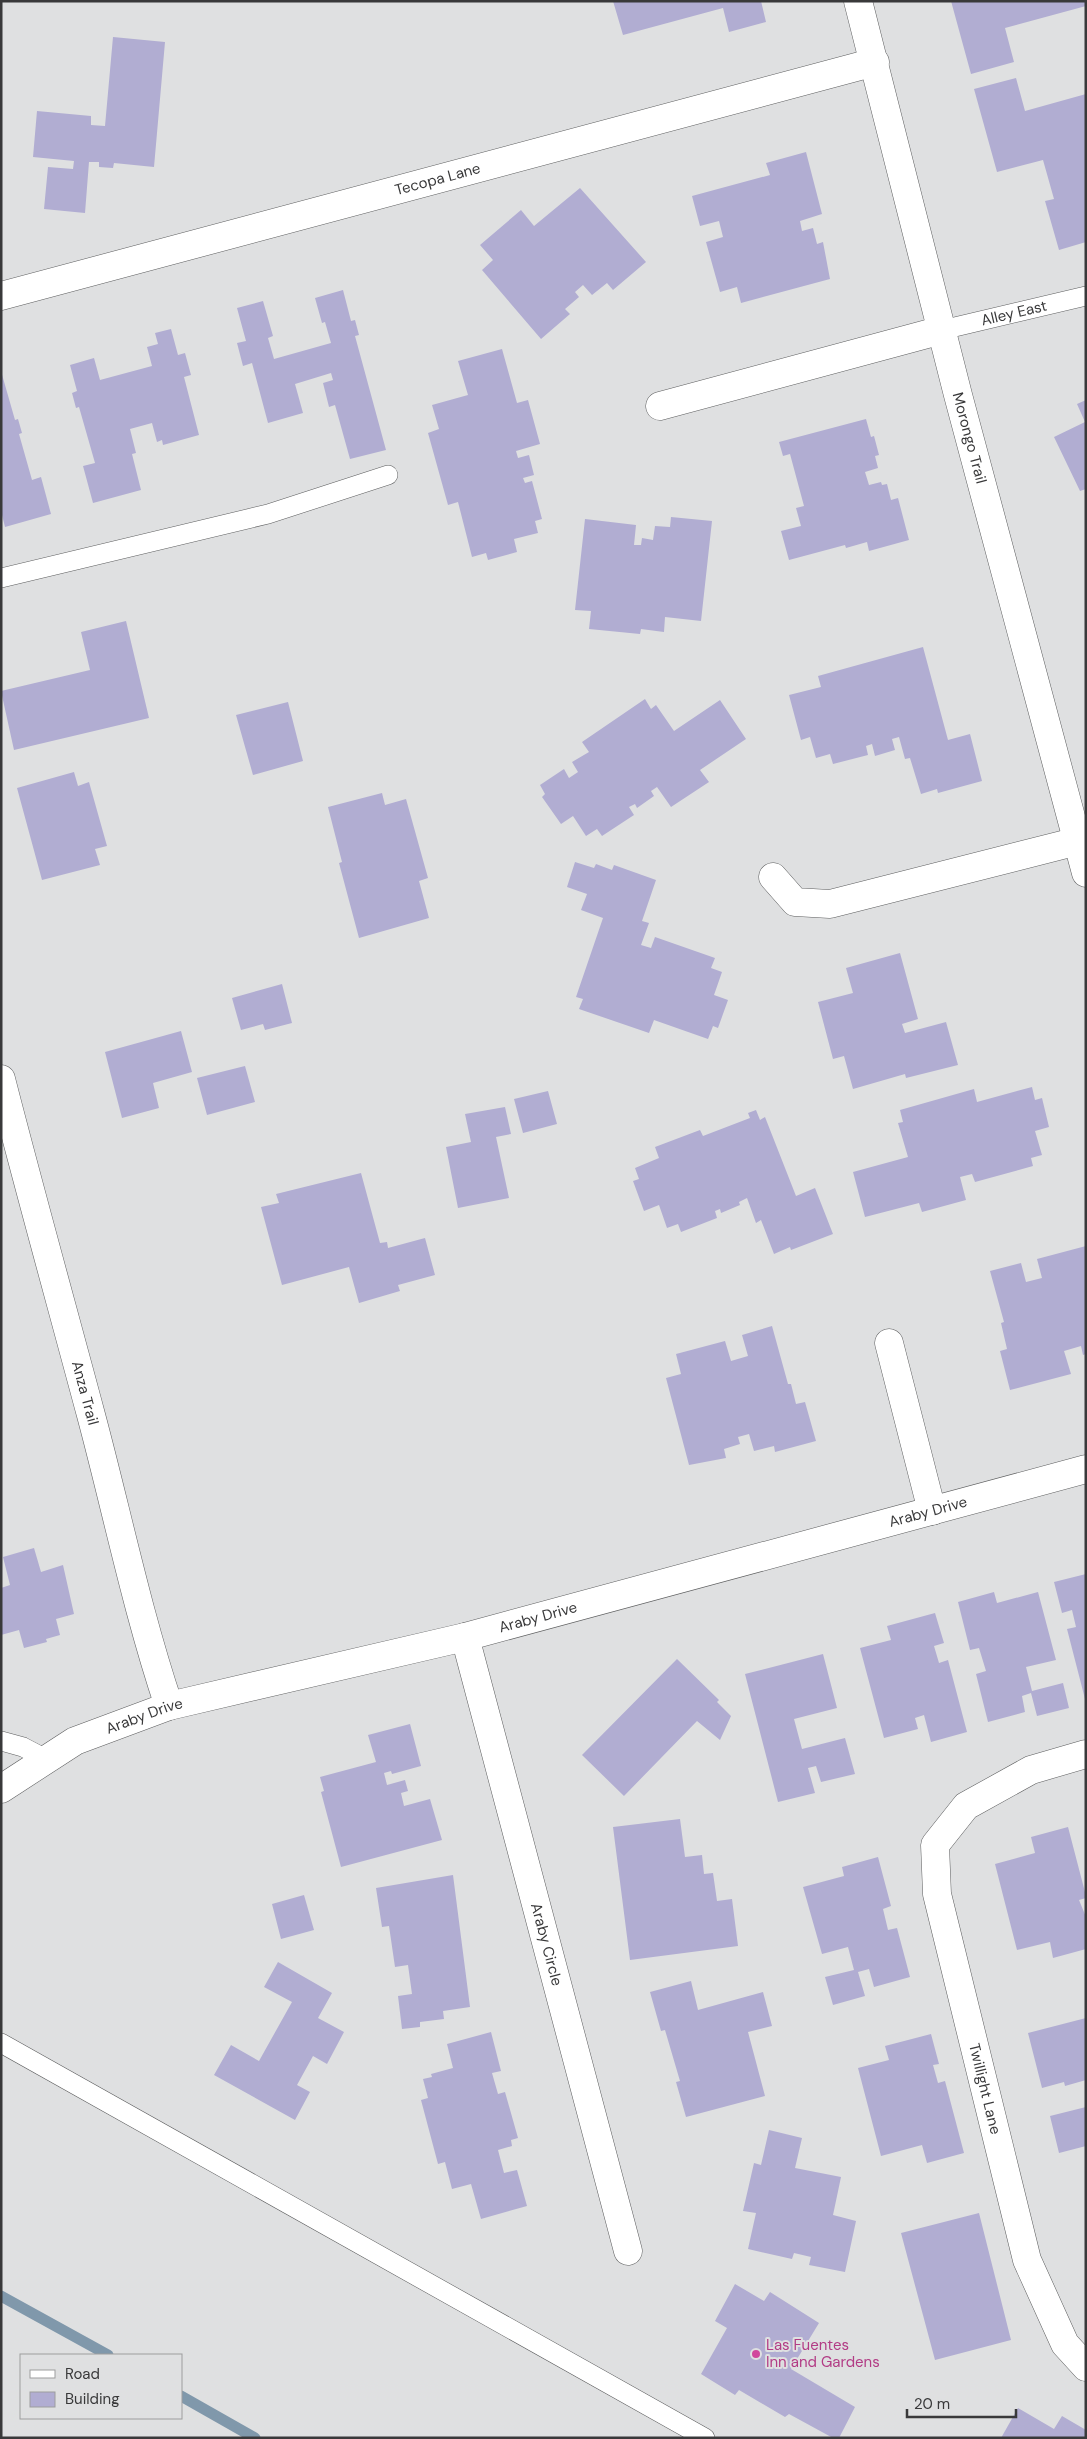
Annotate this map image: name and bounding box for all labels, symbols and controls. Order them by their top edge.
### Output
street label: Tecopa Lane [393,158,483,200]
street label: Alley East [979,296,1049,330]
street label: Morongo Trail [948,390,991,486]
street label: Anza Trail [67,1358,103,1427]
street label: Araby Drive [886,1492,969,1532]
street label: Araby Drive [497,1597,579,1637]
street label: Araby Drive [103,1693,185,1739]
street label: Araby Circle [526,1901,567,1988]
street label: Twillight Lane [964,2041,1006,2136]
place label: Las Fuentes Inn and Gardens [766,2335,880,2372]
marker: Las Fuentes Inn and Gardens [750,2348,762,2360]
legend [20,2354,182,2419]
text: Road [65,2364,100,2384]
scale bar [907,2386,1016,2418]
text: Building [65,2389,120,2409]
text: 20 m [914,2394,950,2414]

